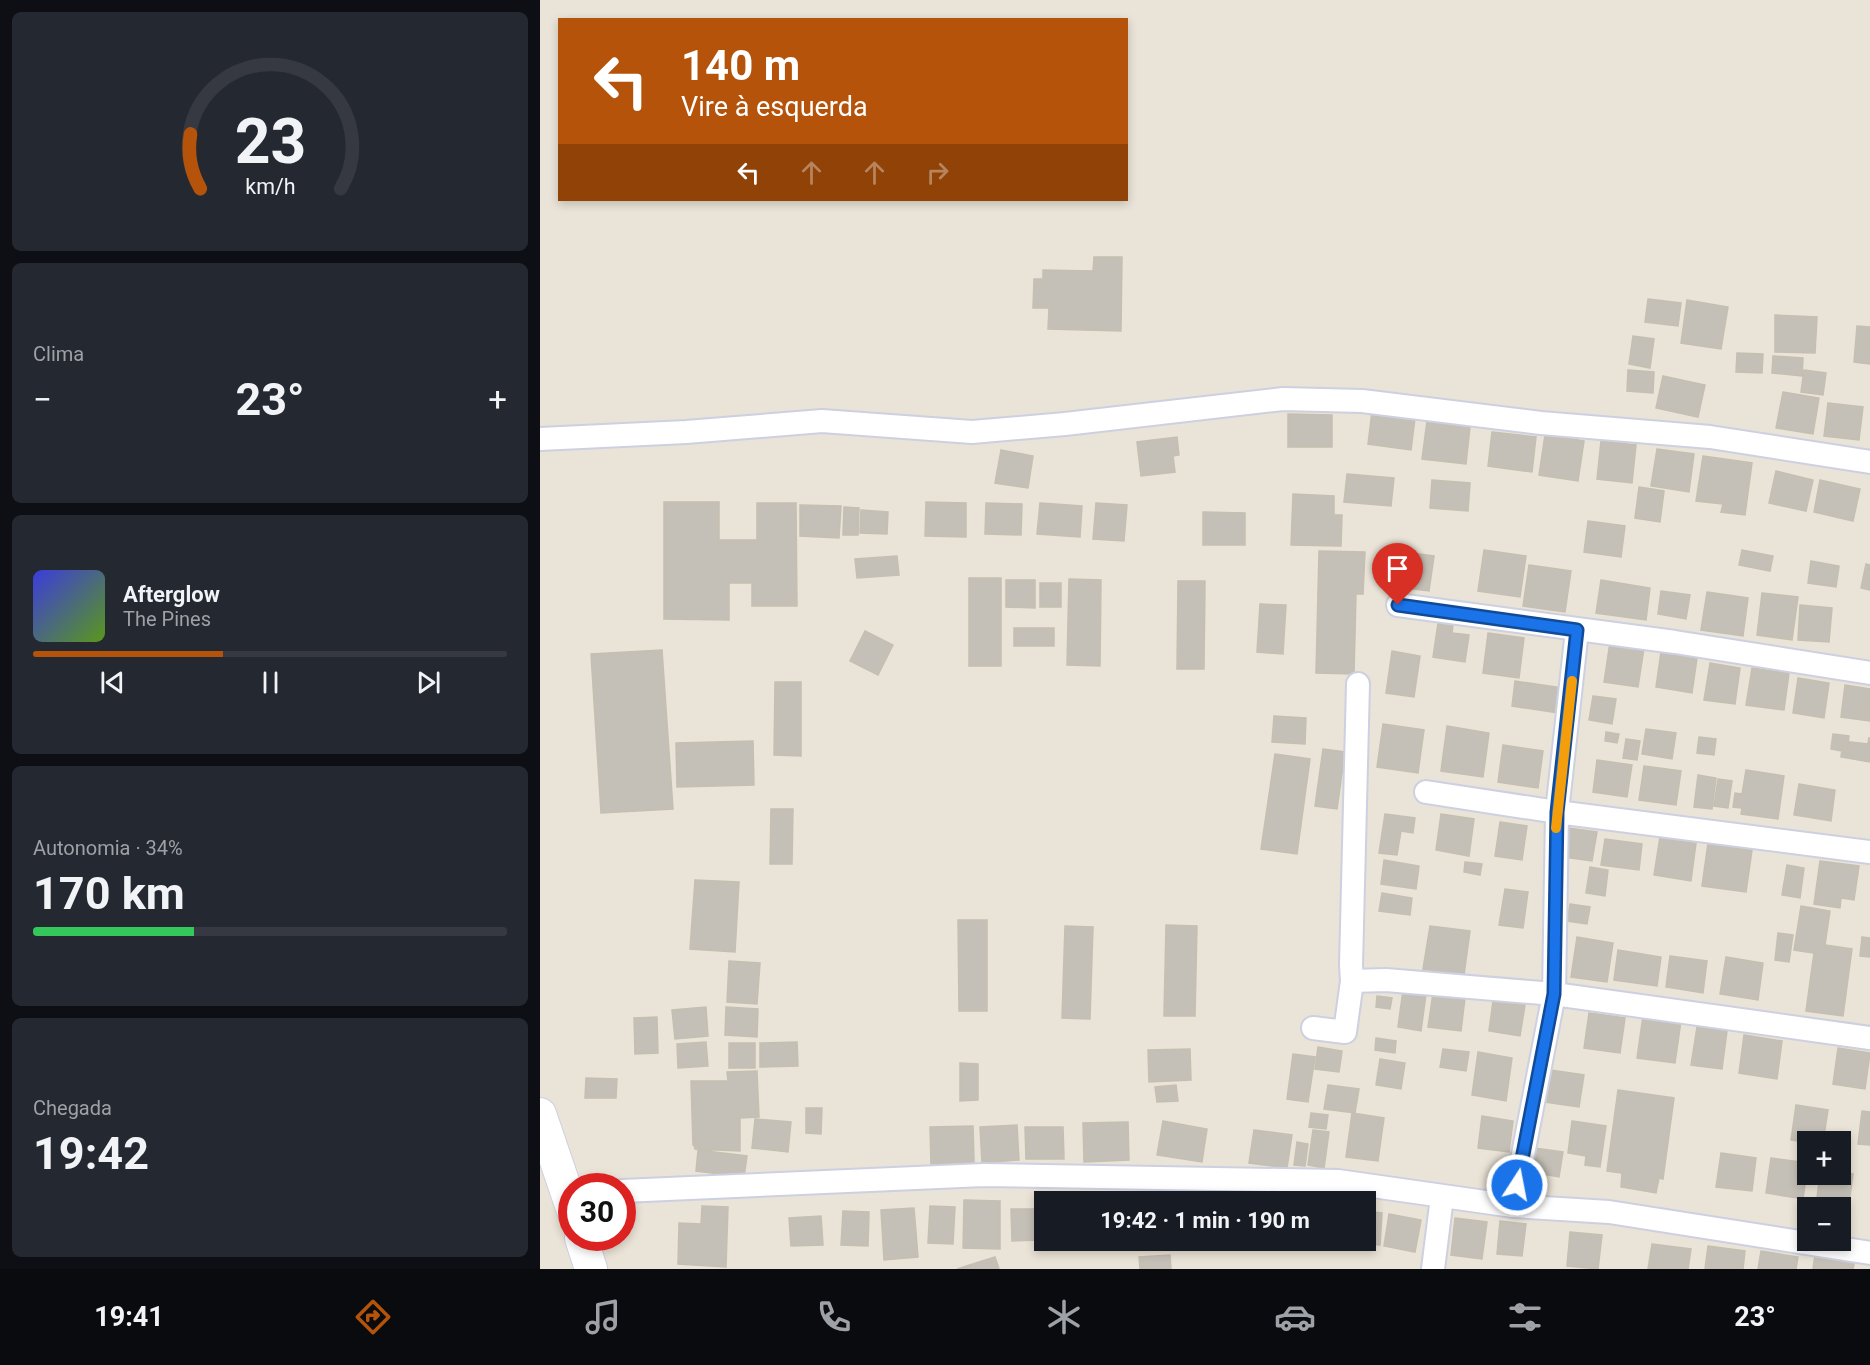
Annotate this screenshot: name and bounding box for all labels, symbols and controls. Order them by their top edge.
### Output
text: 140 m [681,41,800,90]
icon: left [582,42,660,120]
text: Vire à esquerda [681,91,868,123]
text: 23 [234,105,306,178]
icon: left [732,156,765,189]
icon: ahead [795,156,828,189]
icon: ahead [858,156,891,189]
icon: right [921,156,954,189]
text: km/h [245,174,295,199]
text: Clima [33,342,84,366]
text: 23° [235,373,305,426]
text: − [33,380,52,419]
text: + [488,380,507,419]
pin [1372,543,1423,605]
icon: arrive [1381,552,1414,585]
text: Afterglow [123,582,220,607]
text: The Pines [123,607,211,631]
icon: previous [96,666,129,699]
icon: pause [254,666,287,699]
icon: next [412,666,445,699]
text: Autonomia · 34% [33,836,183,860]
text: 170 km [33,867,185,920]
text: Chegada [33,1096,112,1120]
text: 19:42 [33,1127,149,1180]
map controls [1797,1131,1851,1251]
button: + [1797,1131,1851,1185]
position arrow [1485,1153,1549,1217]
speed limit sign: 30 [558,1173,636,1251]
button: − [1797,1197,1851,1251]
text: 19:42 · 1 min · 190 m [1100,1208,1310,1233]
icon: directions [352,1296,394,1338]
icon: music [582,1296,624,1338]
icon: phone [813,1296,855,1338]
icon: climate [1043,1296,1085,1338]
icon: car [1274,1296,1316,1338]
icon: filters [1504,1296,1546,1338]
text: 19:41 [94,1301,164,1333]
text: 23° [1734,1301,1776,1333]

